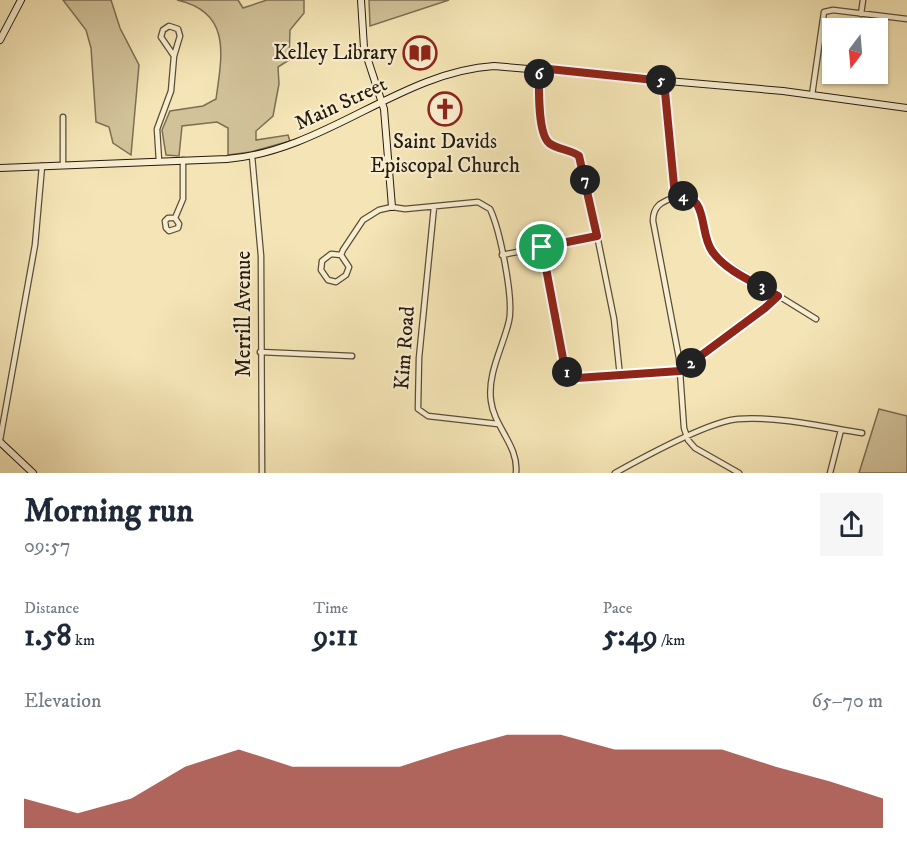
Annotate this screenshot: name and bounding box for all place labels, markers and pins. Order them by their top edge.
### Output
library icon: Kelley Library [402,35,438,71]
place label: Kelley Library [273,40,398,66]
pin: 6 [524,59,554,89]
pin: 5 [646,65,676,95]
church icon: Saint Davids Episcopal Church [427,91,463,127]
place label: Saint Davids Episcopal Church [370,129,520,179]
pin: 7 [570,165,600,195]
pin: 4 [668,181,698,211]
pin [516,221,567,272]
pin: 3 [747,271,777,301]
pin: 2 [676,348,706,378]
pin: 1 [552,357,582,387]

